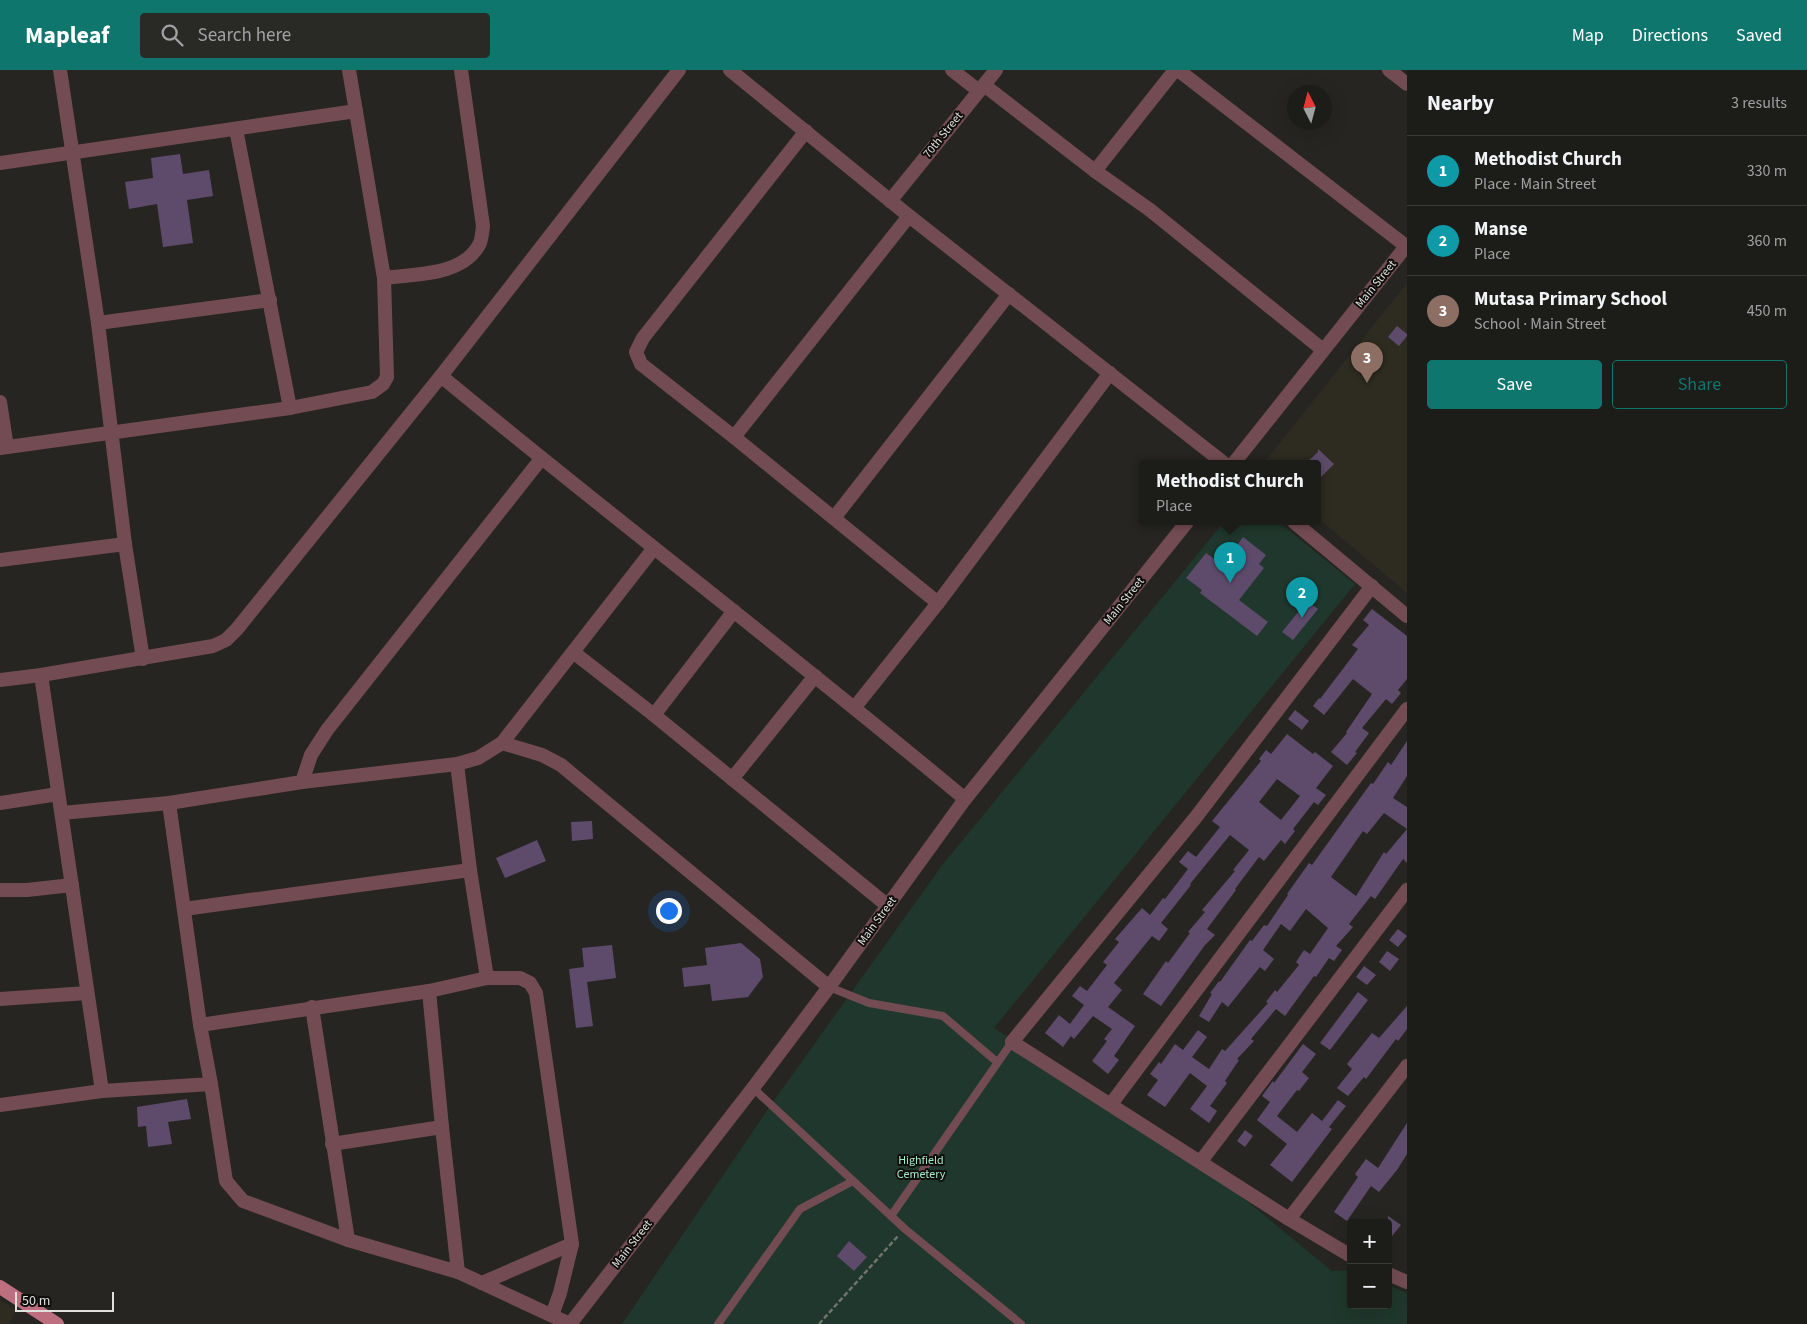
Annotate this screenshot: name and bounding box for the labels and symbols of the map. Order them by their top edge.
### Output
north arrow [1287,85,1332,130]
street label: 70th Street [919,108,967,162]
street label: Main Street [1352,257,1400,311]
pin: 3 [1351,342,1383,383]
pin: 1 [1214,542,1246,583]
street label: Main Street [1100,574,1148,628]
pin: 2 [1286,577,1318,618]
street label: Main Street [853,893,901,949]
your location [656,898,682,924]
park label: Highfield Cemetery [897,1152,946,1183]
street label: Main Street [608,1216,656,1272]
scale bar [15,1289,114,1312]

